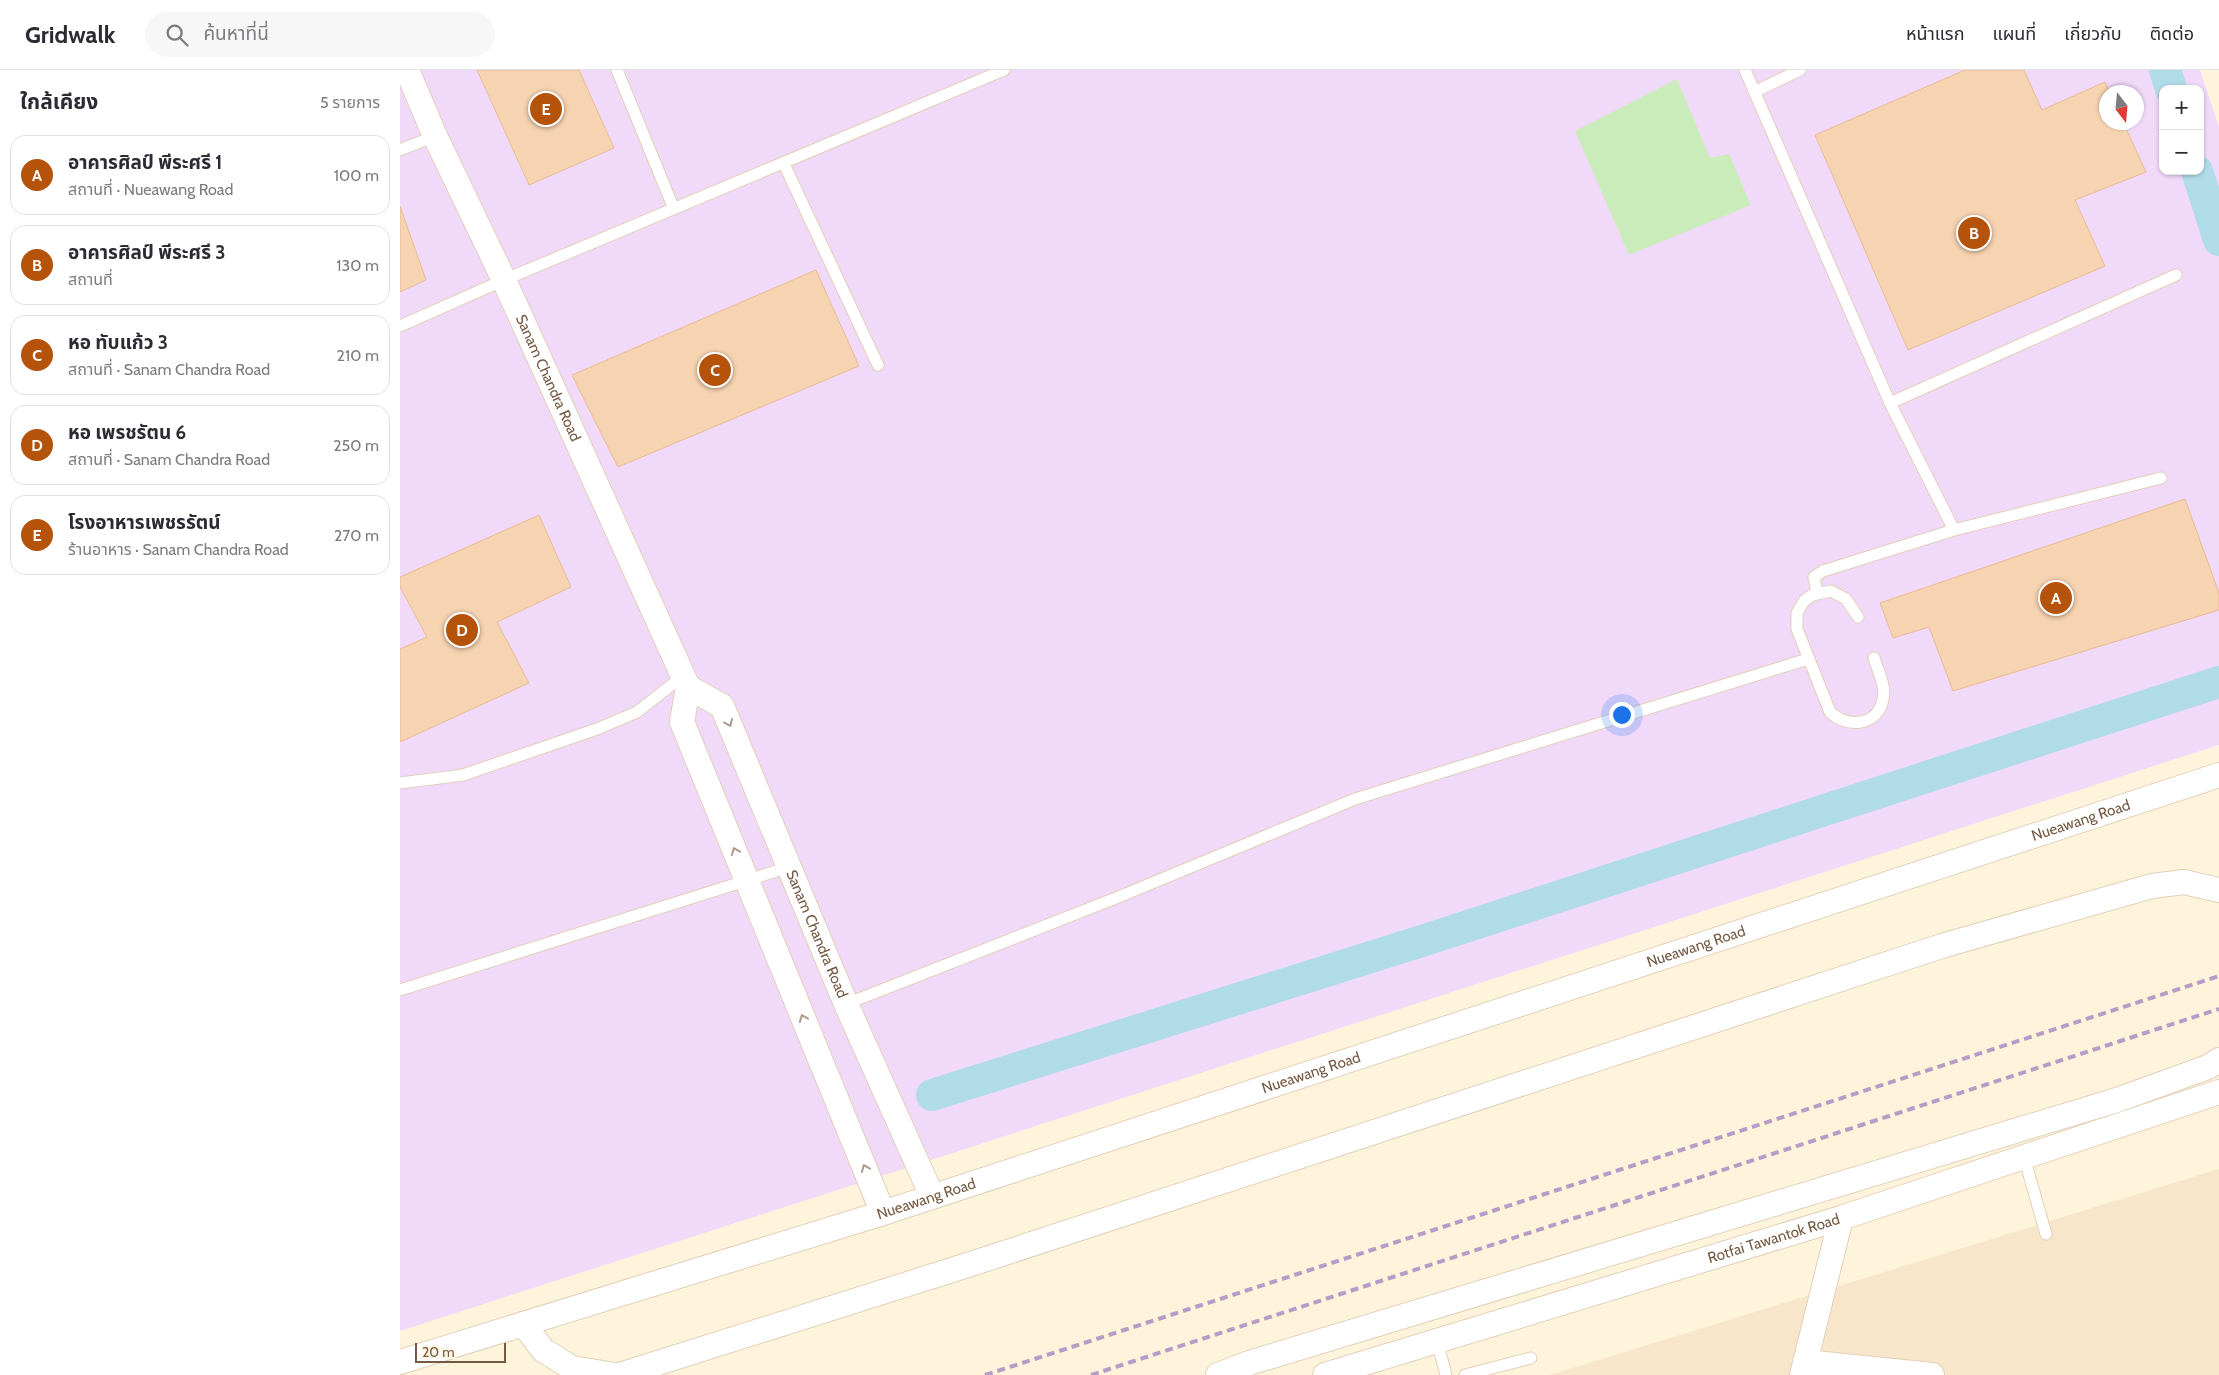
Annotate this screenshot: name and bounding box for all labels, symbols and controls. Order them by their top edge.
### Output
search box [145,12,495,57]
text: Gridwalk [25,20,115,49]
icon: search [163,21,191,49]
text: ค้นหาที่นี่ [203,22,269,45]
text: หน้าแรก [1906,23,1964,45]
text: แผนที่ [1992,23,2036,45]
text: เกี่ยวกับ [2064,23,2122,45]
text: ติดต่อ [2150,23,2194,45]
north arrow [2099,85,2144,130]
map controls [2159,85,2204,175]
button: + [2159,85,2204,130]
text: ใกล้เคียง [20,89,98,114]
pin: E [530,90,562,128]
text: 5 รายการ [320,93,380,112]
button: − [2159,130,2204,175]
text: อาคารศิลป์ พีระศรี 1 [68,151,222,174]
text: A [32,166,42,185]
text: 100 m [334,166,379,185]
text: สถานที่ · Nueawang Road [68,180,233,199]
pin: B [1958,214,1990,252]
text: อาคารศิลป์ พีระศรี 3 [68,241,226,264]
text: B [32,256,42,275]
text: 130 m [336,256,379,275]
text: สถานที่ [68,270,113,289]
street label: Sanam Chandra Road [512,312,585,444]
text: หอ ทับแก้ว 3 [68,331,168,354]
text: C [32,346,42,365]
text: 210 m [337,346,379,365]
pin: C [699,351,731,389]
text: สถานที่ · Sanam Chandra Road [68,360,270,379]
text: หอ เพรชรัตน 6 [68,421,186,444]
text: D [31,436,43,455]
text: 250 m [333,436,379,455]
text: สถานที่ · Sanam Chandra Road [68,450,270,469]
text: โรงอาหารเพชรรัตน์ [68,511,221,534]
text: E [32,526,42,545]
text: 270 m [334,526,379,545]
text: ร้านอาหาร · Sanam Chandra Road [68,540,289,559]
pin: A [2040,579,2072,617]
pin: D [446,611,478,649]
your location [1609,702,1635,728]
one-way arrow [723,719,733,727]
street label: Nueawang Road [2029,796,2132,845]
one-way arrow [730,847,741,856]
street label: Sanam Chandra Road [782,867,852,1001]
street label: Nueawang Road [1644,922,1748,971]
one-way arrow [799,1014,809,1023]
street label: Nueawang Road [1259,1048,1363,1097]
one-way arrow [860,1164,871,1173]
street label: Nueawang Road [875,1174,978,1223]
street label: Rotfai Tawantok Road [1706,1210,1842,1267]
scale bar [415,1340,506,1363]
text: 20 m [422,1343,455,1361]

